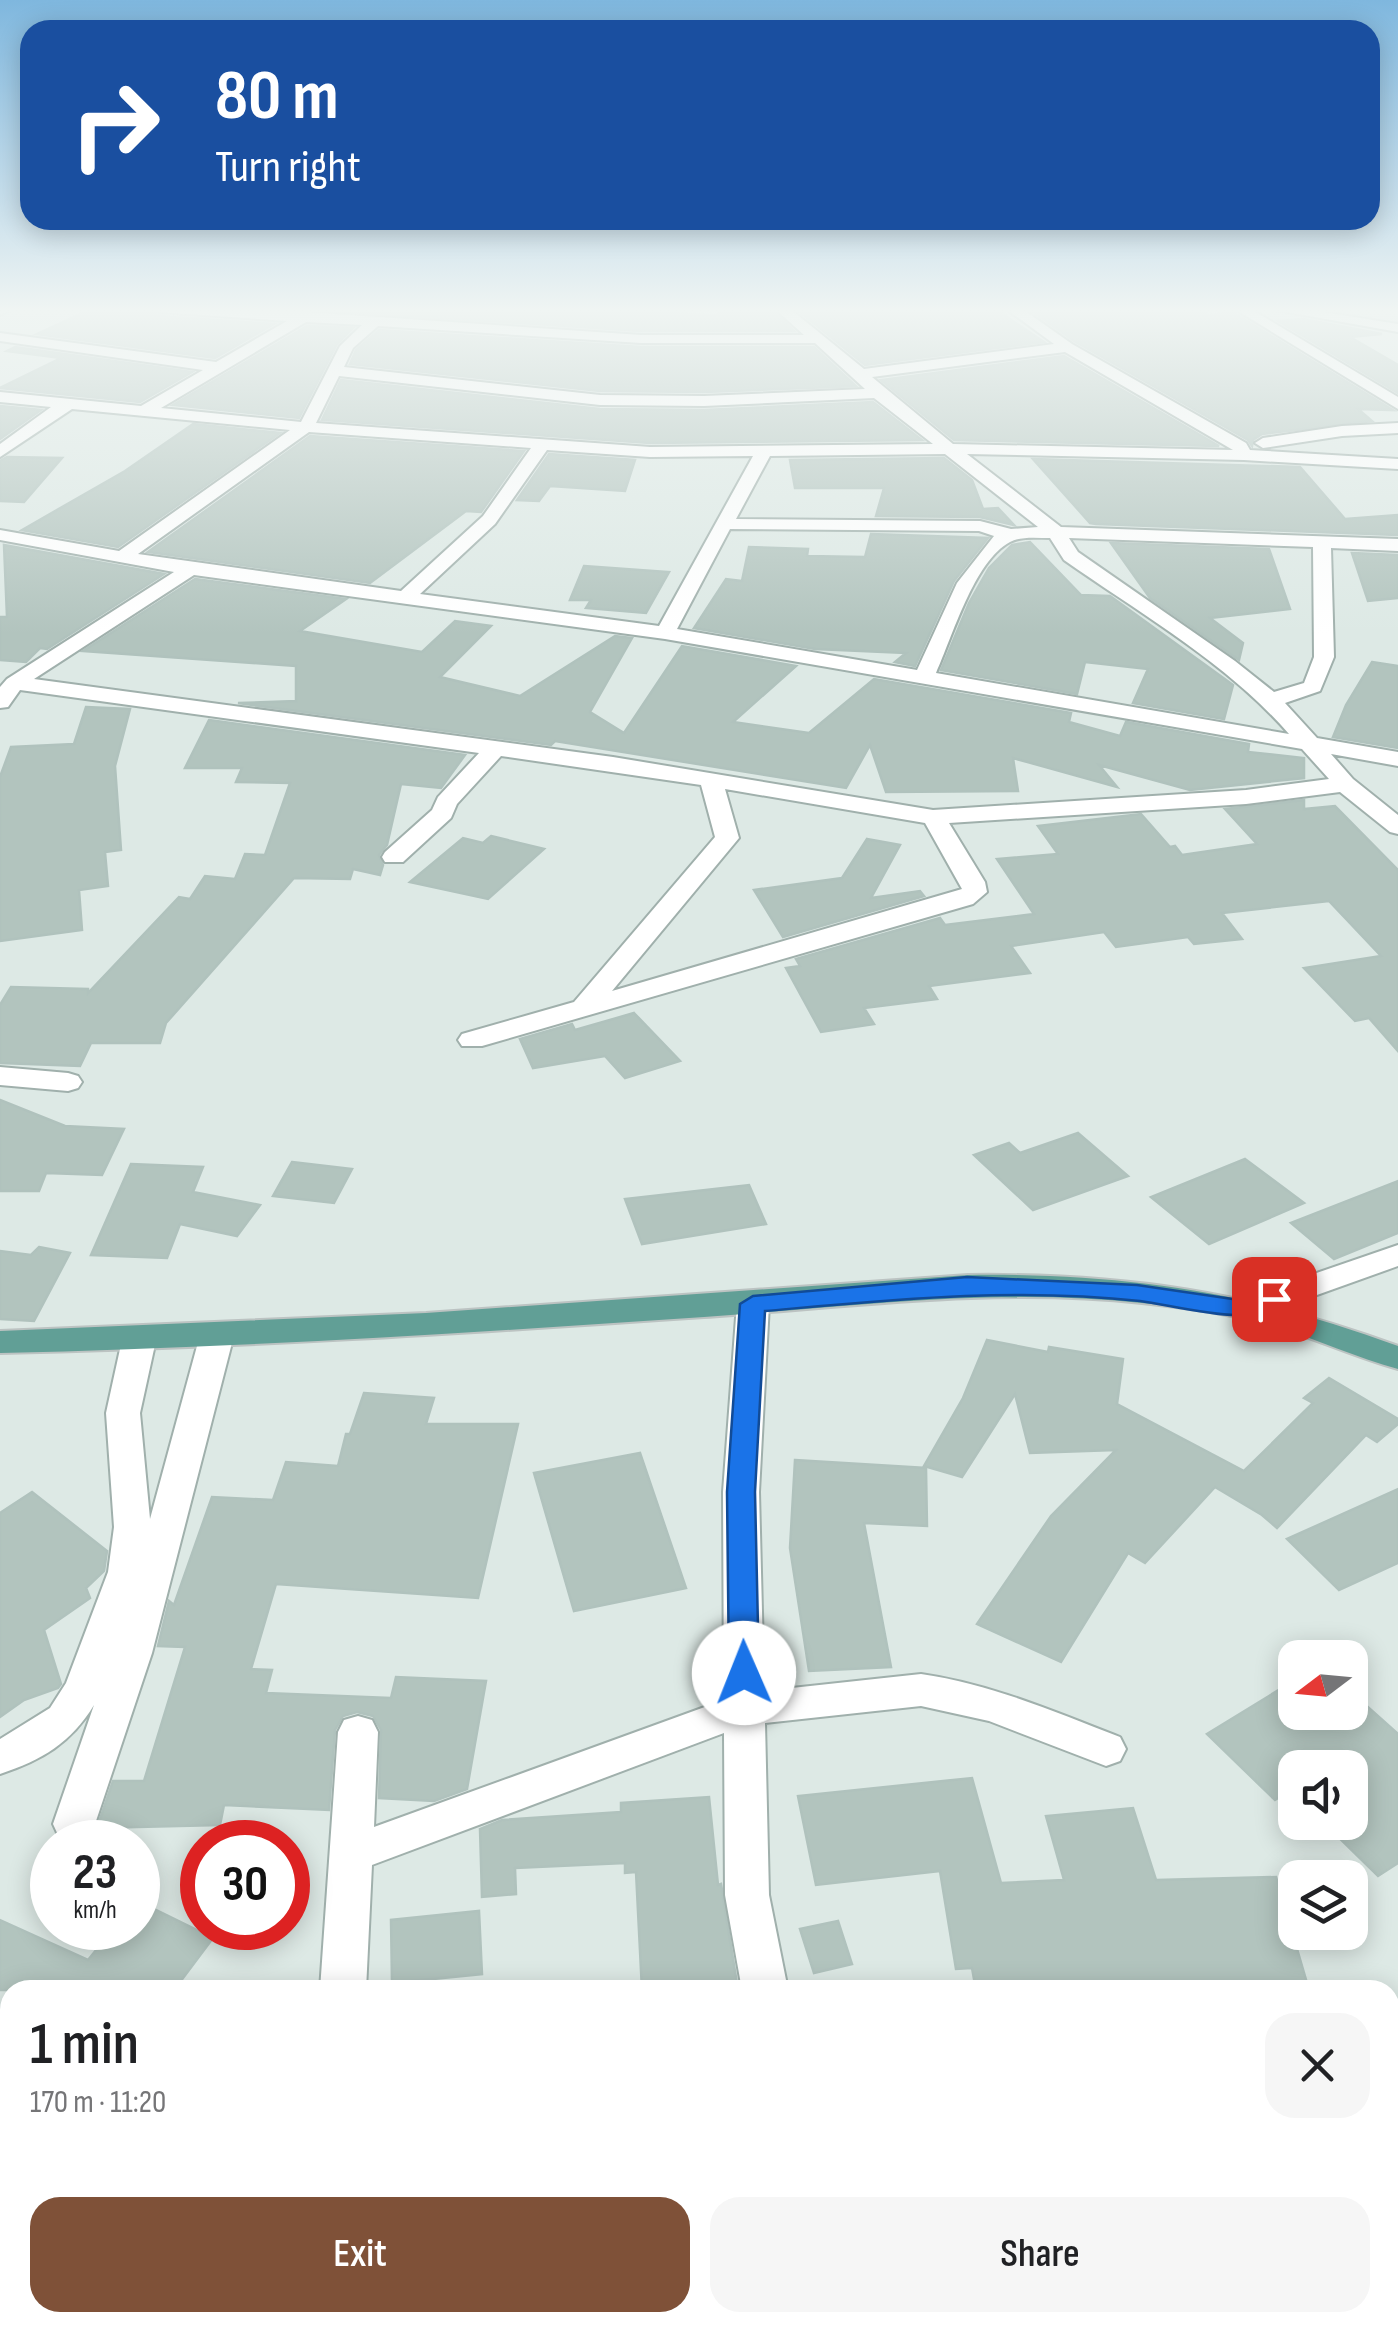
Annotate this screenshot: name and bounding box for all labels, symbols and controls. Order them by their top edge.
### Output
text: 80 m [215,55,339,139]
icon: right [50,60,180,190]
text: Turn right [215,140,361,195]
pin [1232,1257,1317,1342]
icon: arrive [1247,1272,1302,1327]
position arrow [692,1621,796,1725]
north arrow [1278,1640,1368,1730]
map controls [1278,1640,1368,1950]
button: sound [1278,1750,1368,1840]
speed limit sign: 30 [180,1820,310,1950]
text: 23 [73,1843,117,1903]
button: layers [1278,1860,1368,1950]
text: km/h [73,1895,117,1926]
text: 1 min [30,2009,139,2081]
button: close [1265,2013,1370,2118]
text: 170 m · 11:20 [30,2083,166,2122]
button: Exit [30,2197,690,2312]
button: Share [710,2197,1370,2312]

